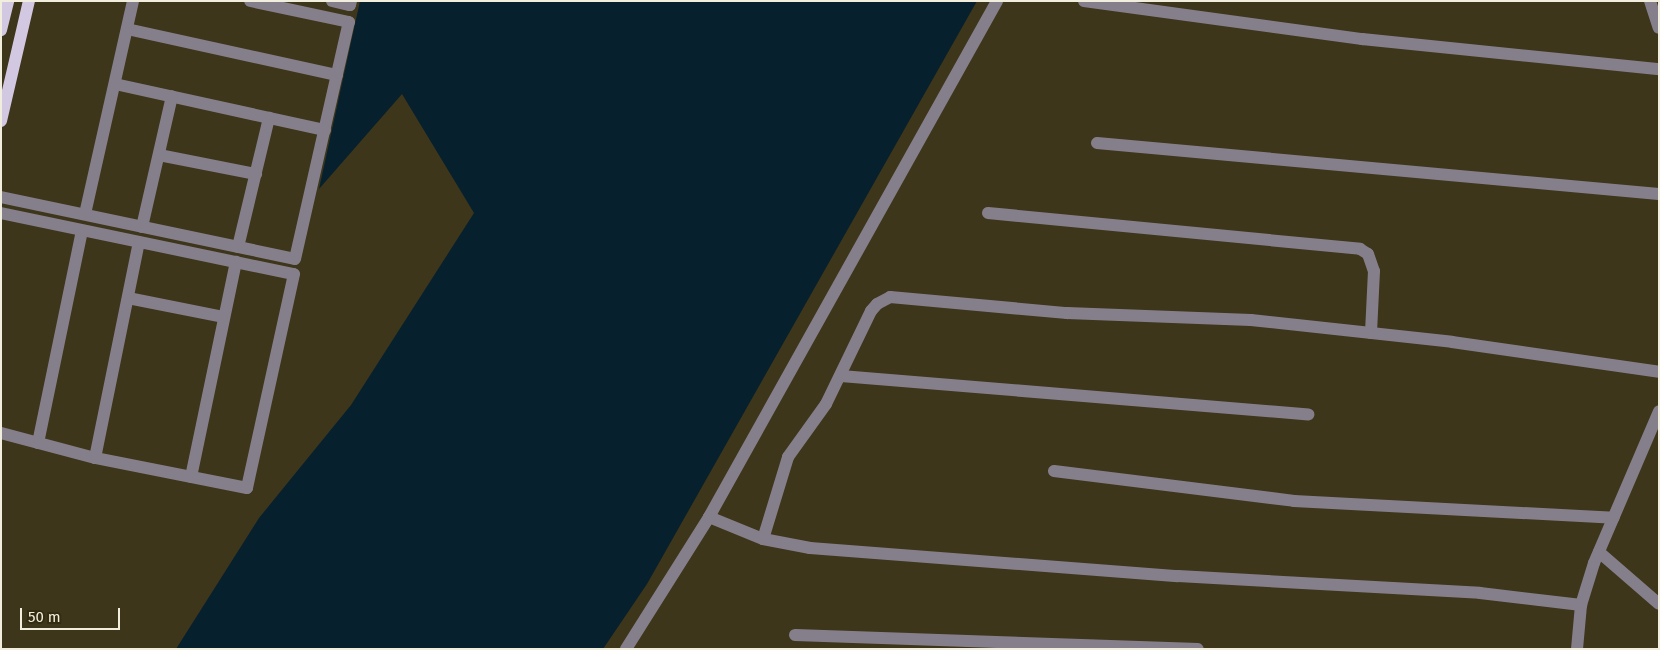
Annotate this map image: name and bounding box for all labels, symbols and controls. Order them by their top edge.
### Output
scale bar [22,598,122,630]
text: 50 m [28,608,61,626]

